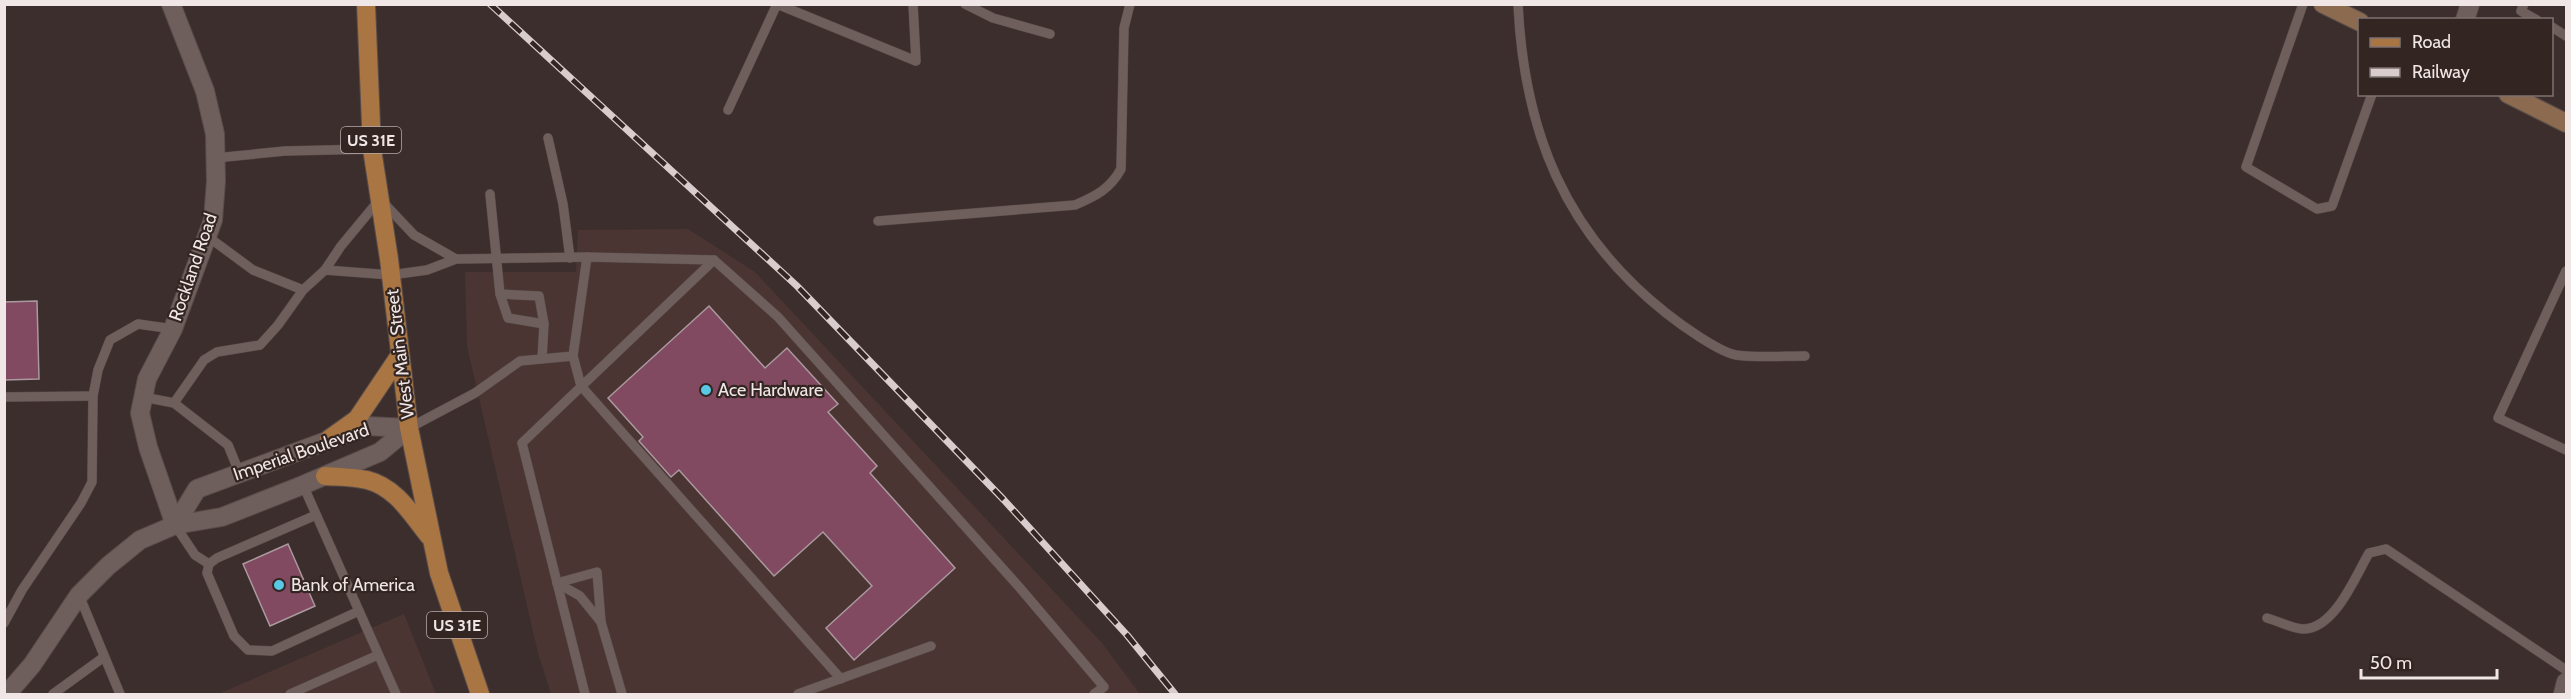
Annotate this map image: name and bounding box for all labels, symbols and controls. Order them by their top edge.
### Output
legend [2358,18,2553,96]
text: Road [2412,31,2451,53]
text: Railway [2412,61,2470,83]
road number: US 31E [341,127,401,153]
street label: Rockland Road [164,210,222,324]
street label: West Main Street [381,288,419,420]
place label: Ace Hardware [718,379,823,401]
marker: Ace Hardware [699,383,713,397]
street label: Imperial Boulevard [230,418,372,486]
place label: Bank of America [291,574,415,596]
marker: Bank of America [272,578,286,592]
road number: US 31E [427,612,487,638]
scale bar [2361,642,2498,680]
text: 50 m [2370,652,2412,674]

